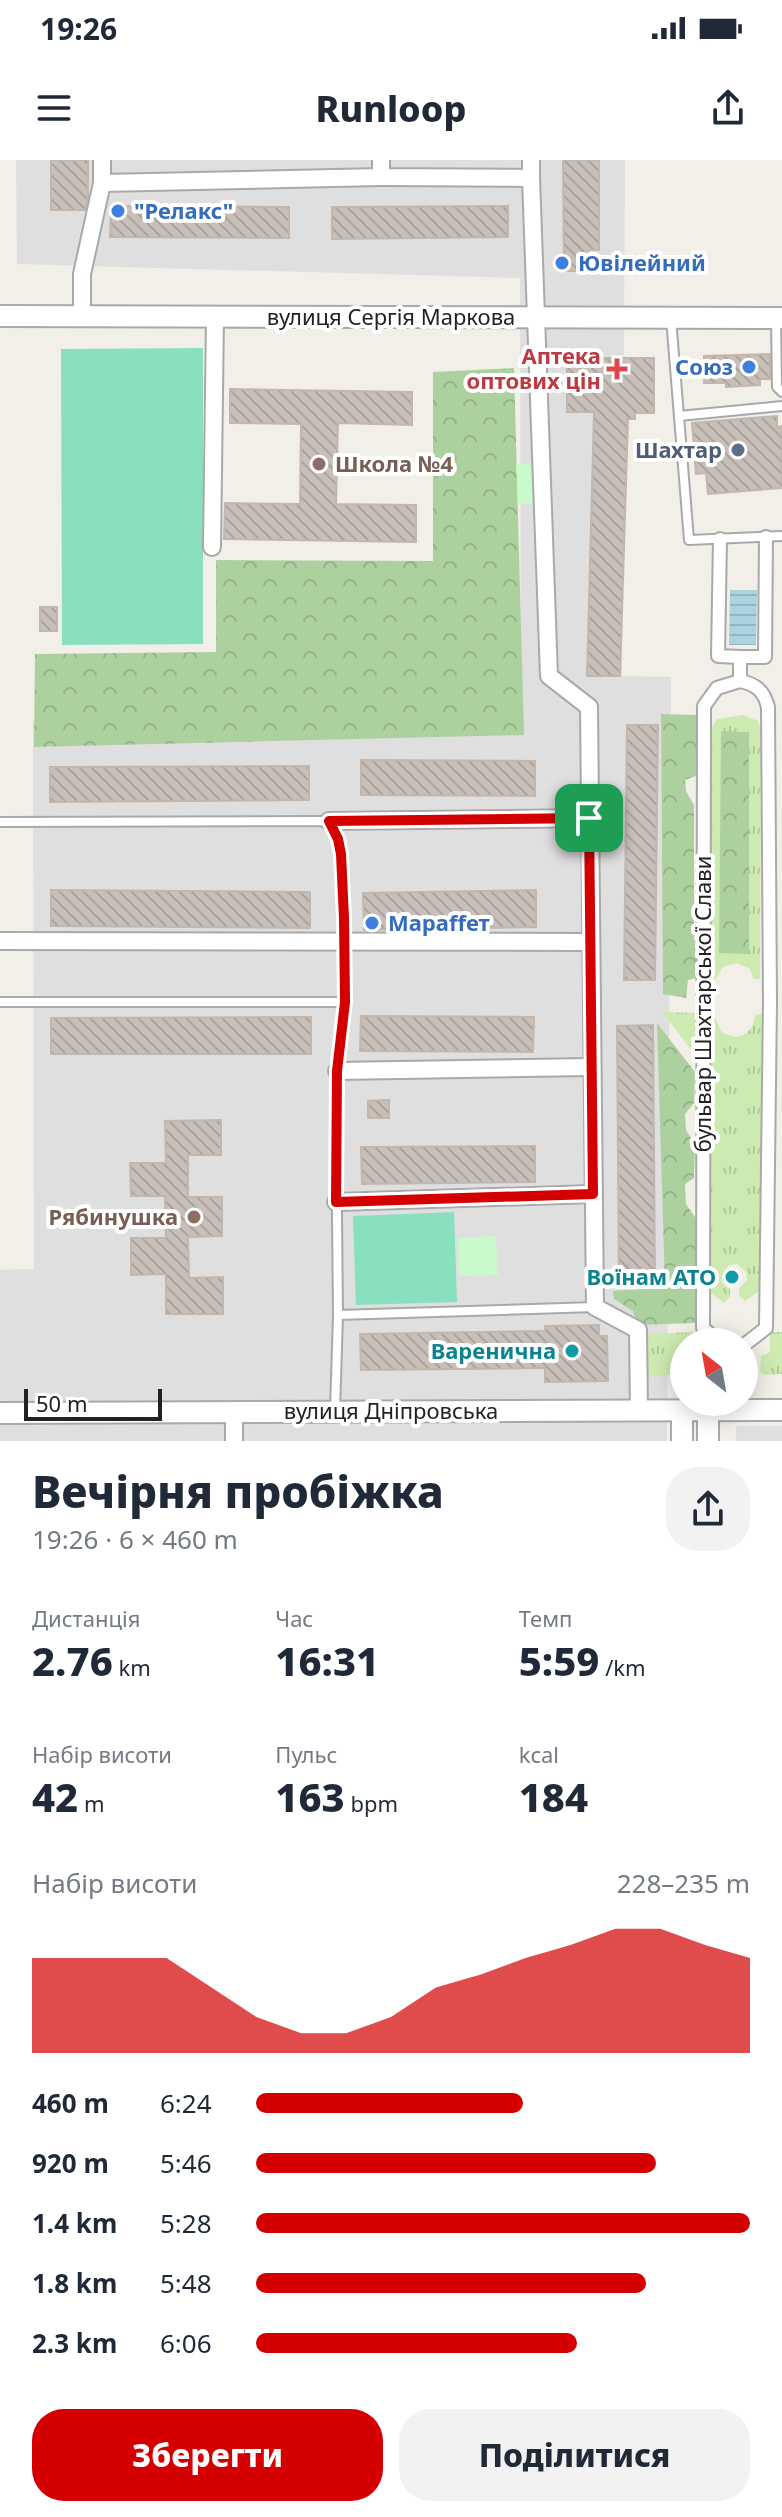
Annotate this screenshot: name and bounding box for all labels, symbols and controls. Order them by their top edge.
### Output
text: 19:26 [40,8,117,49]
text: Runloop [316,84,466,133]
icon: menu [32,86,76,130]
icon: share [706,86,750,130]
place label: "Релакс" [134,195,233,225]
marker: "Релакс" [109,202,127,220]
place label: Ювілейний [578,247,706,277]
marker: Ювілейний [553,254,571,272]
street label: вулиця Сергія Маркова [267,301,515,331]
place label: Аптека оптових цін [467,340,601,395]
place label: Союз [675,351,733,381]
marker: Союз [740,358,758,376]
marker: Аптека оптових цін [608,360,626,378]
place label: Шахтар [635,434,722,464]
marker: Шахтар [729,441,747,459]
place label: Школа №4 [335,448,453,478]
marker: Школа №4 [310,455,328,473]
pin [555,784,623,852]
icon: arrive [567,796,611,840]
street label: бульвар Шахтарської Слави [687,856,717,1152]
place label: Мараffет [388,907,490,937]
marker: Мараffет [363,914,381,932]
place label: Рябинушка [48,1201,178,1231]
marker: Рябинушка [185,1208,203,1226]
place label: Воїнам АТО [586,1261,716,1291]
marker: Воїнам АТО [723,1268,741,1286]
north arrow [670,1328,758,1416]
map controls [670,1328,758,1416]
place label: Варенична [431,1335,556,1365]
marker: Варенична [563,1342,581,1360]
scale bar [24,1385,162,1421]
text: 50 m [36,1388,87,1418]
street label: вулиця Дніпровська [284,1395,498,1425]
text: Вечірня пробіжка [32,1461,444,1521]
button: share [666,1467,750,1551]
text: 19:26 · 6 × 460 m [32,1521,238,1557]
text: Дистанція [32,1603,140,1633]
text: Час [275,1603,313,1633]
text: Темп [519,1603,572,1633]
text: 2.76 [32,1633,113,1688]
text: 16:31 [275,1633,379,1688]
text: 5:59 [519,1633,599,1688]
text: km [113,1652,151,1682]
text: /km [599,1652,646,1682]
text: Набір висоти [32,1739,172,1769]
text: Пульс [275,1739,337,1769]
text: kcal [519,1739,559,1769]
text: 42 [32,1769,78,1824]
text: 163 [275,1769,345,1824]
text: 184 [519,1769,588,1824]
text: m [78,1788,105,1818]
text: bpm [345,1788,398,1818]
text: Набір висоти [32,1865,197,1901]
text: 228–235 m [617,1865,750,1901]
text: 460 m [32,2085,109,2121]
text: 6:24 [160,2085,212,2121]
text: 920 m [32,2145,109,2181]
text: 5:46 [160,2145,212,2181]
text: 1.4 km [32,2205,117,2241]
text: 5:28 [160,2205,212,2241]
text: 1.8 km [32,2265,117,2301]
text: 5:48 [160,2265,212,2301]
text: 2.3 km [32,2325,117,2361]
text: 6:06 [160,2325,212,2361]
button: Зберегти [32,2409,383,2501]
button: Поділитися [399,2409,750,2501]

